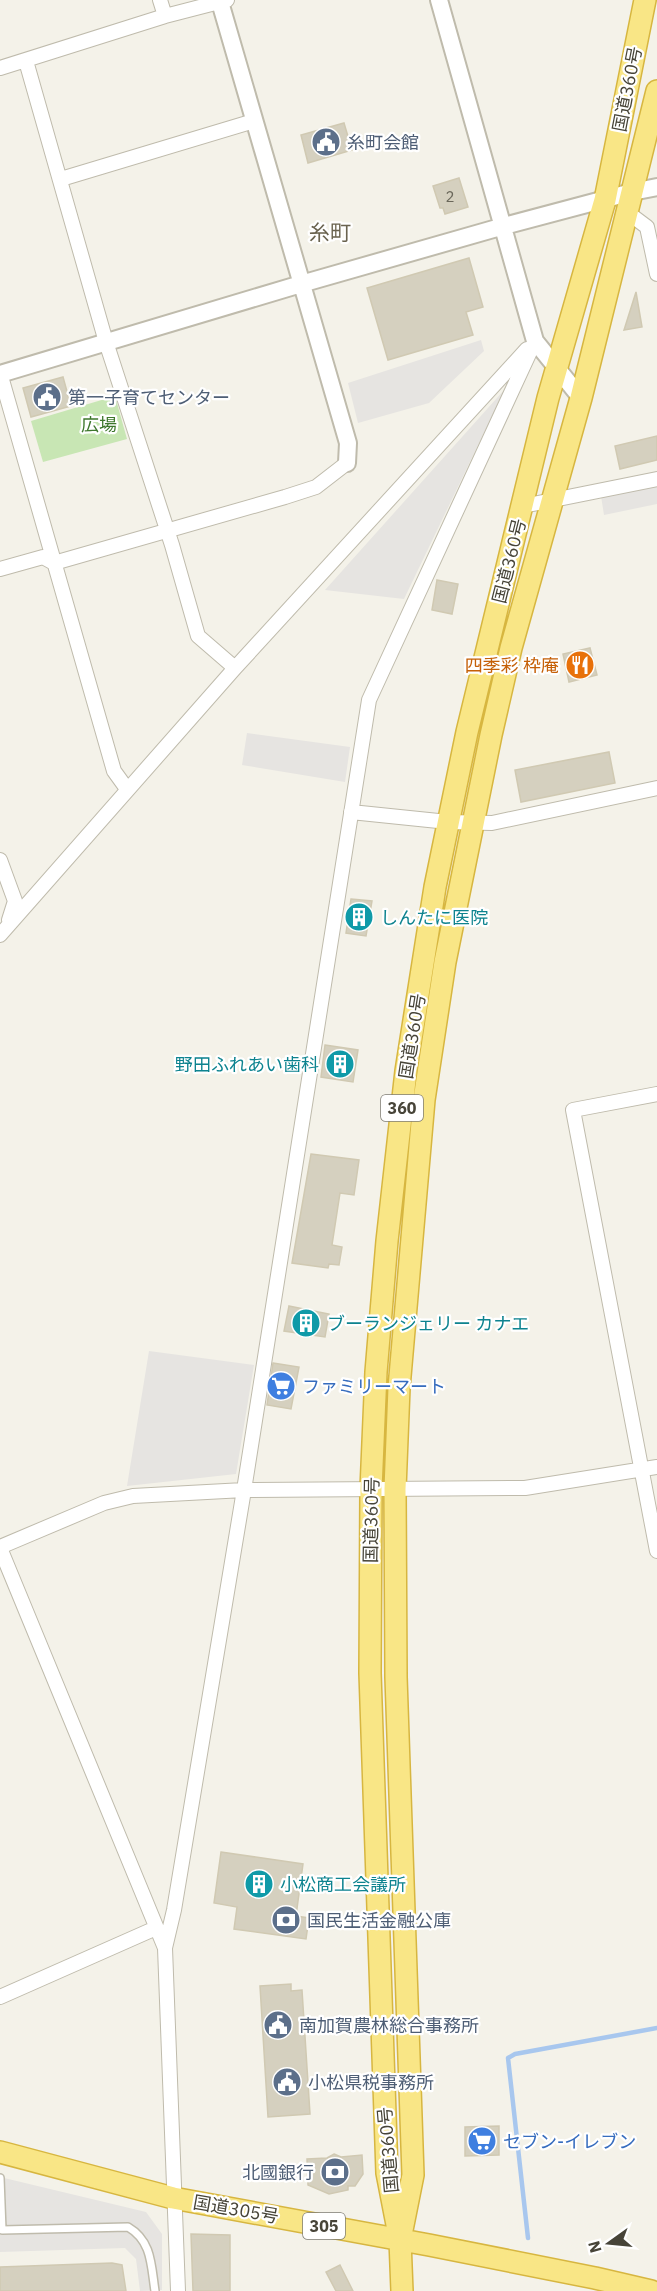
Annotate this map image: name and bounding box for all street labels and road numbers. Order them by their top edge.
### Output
street label: 国道360号 [607,44,647,134]
street label: 国道360号 [487,516,531,606]
street label: 国道360号 [394,992,430,1080]
road number: 360 [381,1095,423,1121]
street label: 国道360号 [359,1477,383,1563]
street label: 国道360号 [373,2106,403,2194]
street label: 国道305号 [191,2190,281,2228]
road number: 305 [303,2213,345,2239]

